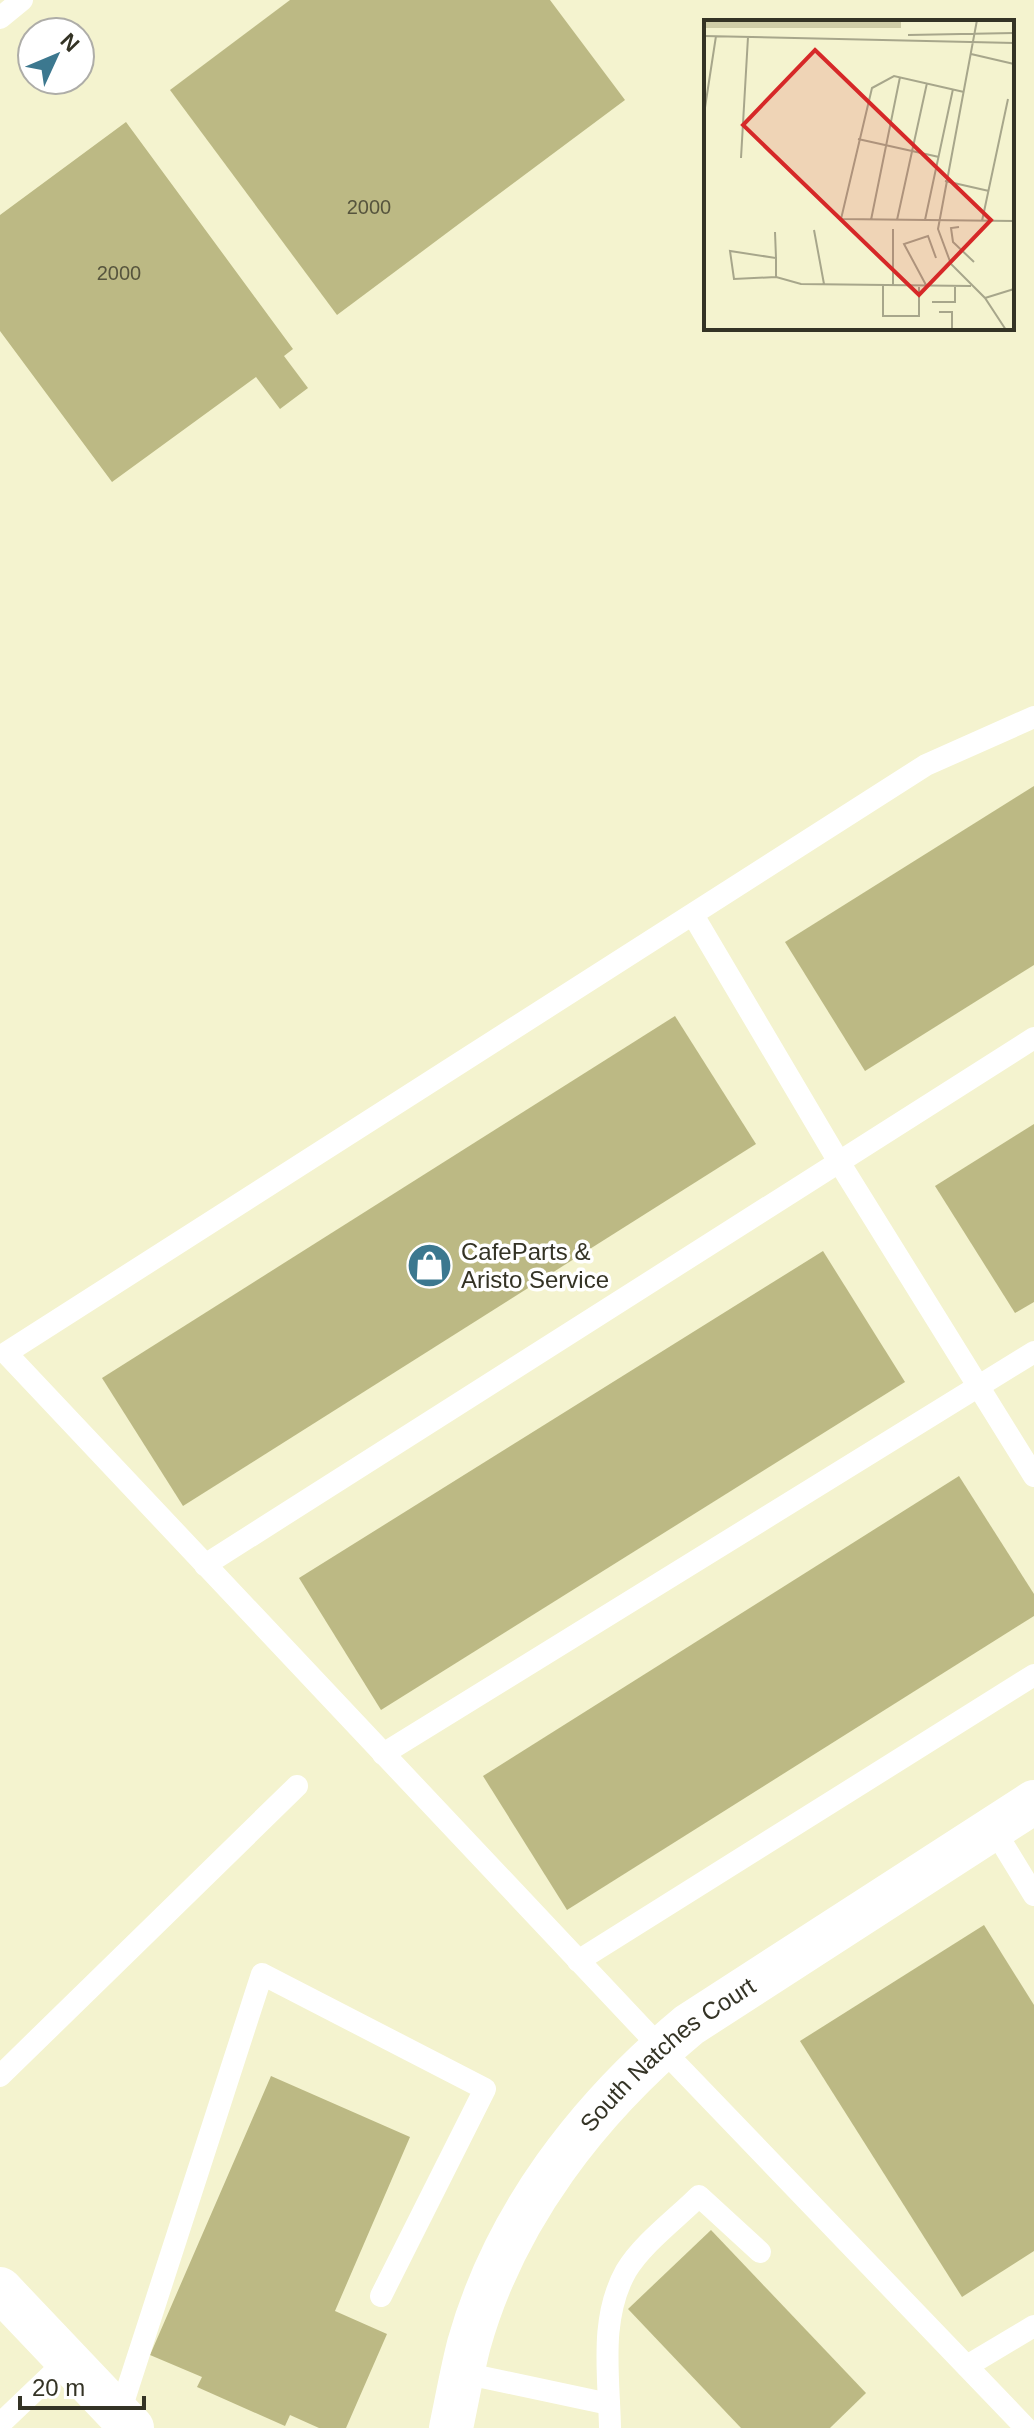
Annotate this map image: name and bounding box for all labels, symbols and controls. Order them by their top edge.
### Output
north arrow [16,16,96,96]
inset map [704,20,1014,330]
text: N [56,28,85,57]
house number: 2000 [347,196,391,218]
house number: 2000 [97,262,141,284]
place label: CafeParts & Aristo Service [461,1238,609,1293]
shop icon: CafeParts & Aristo Service [406,1242,454,1290]
street label: South Natches Court [574,1972,760,2137]
scale bar [20,2360,144,2410]
text: 20 m [32,2374,85,2401]

